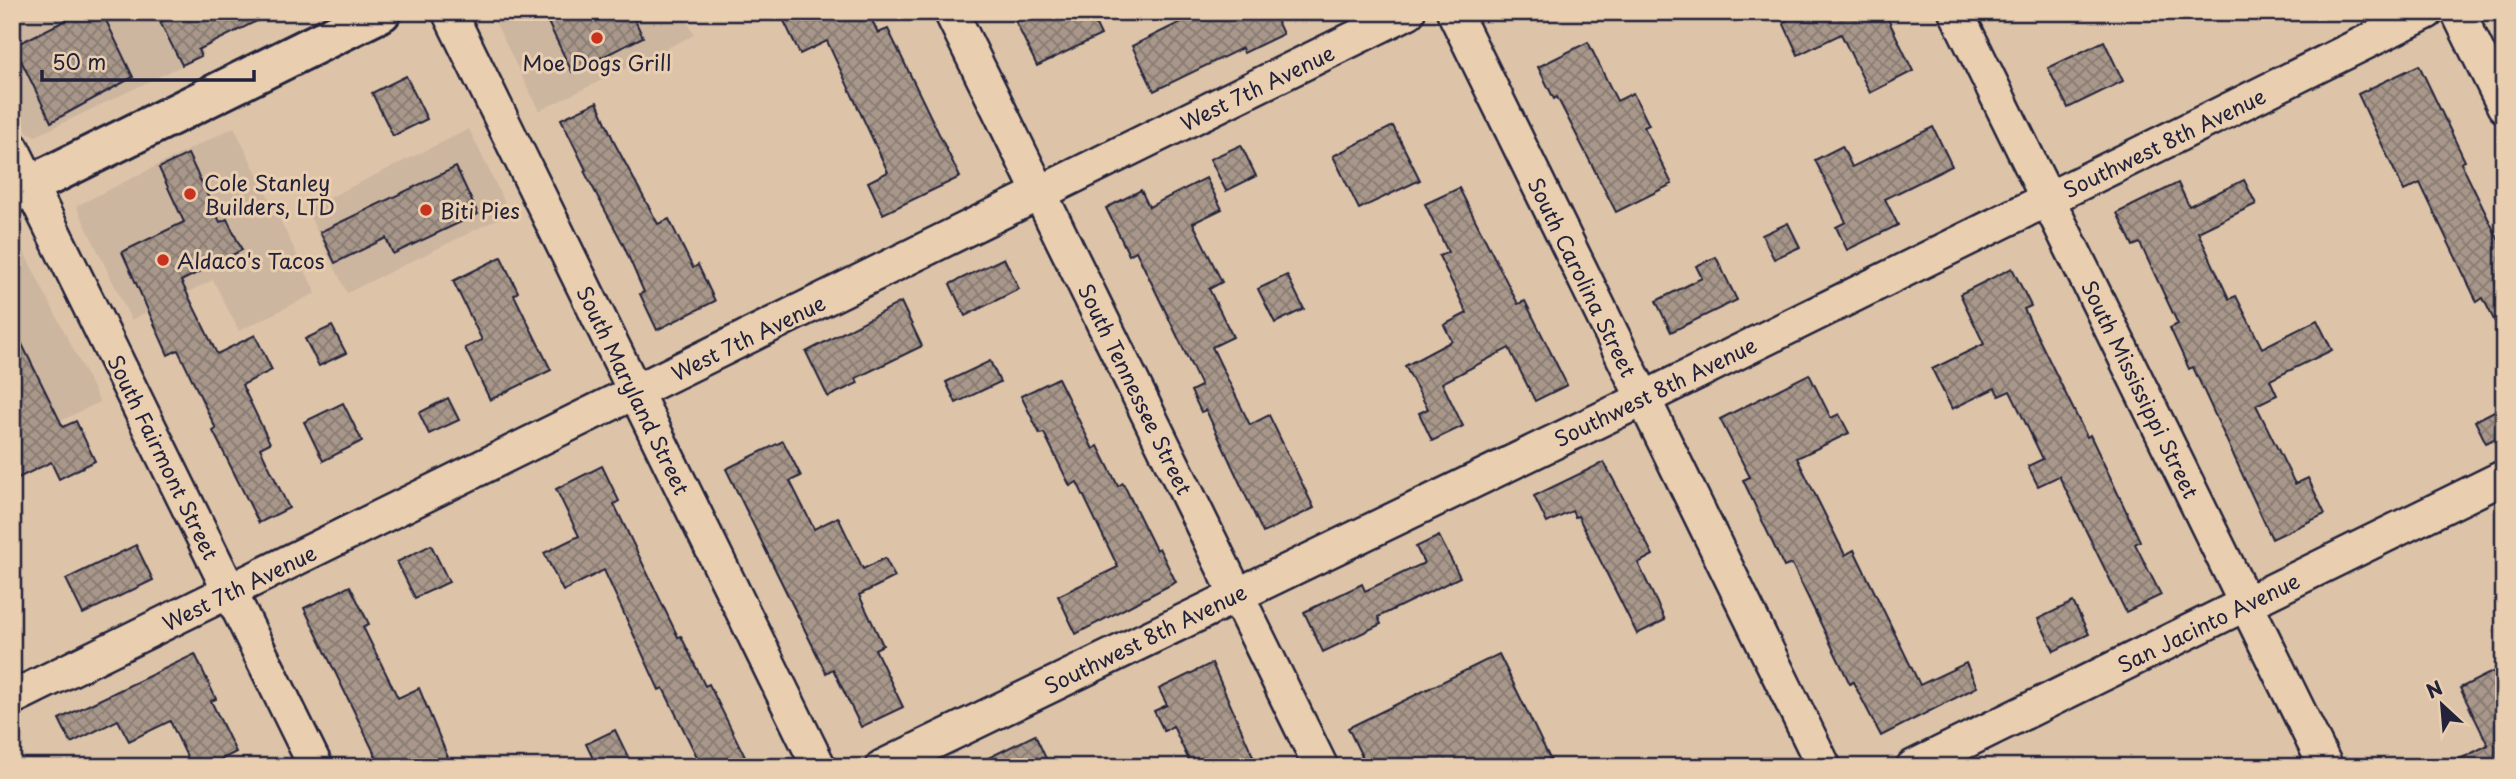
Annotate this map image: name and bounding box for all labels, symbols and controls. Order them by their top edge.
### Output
marker: Moe Dogs Grill [589,30,605,46]
street label: West 7th Avenue [1175,36,1339,138]
scale bar [42,38,254,82]
text: 50 m [52,45,106,77]
place label: Moe Dogs Grill [523,46,671,78]
street label: Southwest 8th Avenue [2057,79,2271,205]
place label: Cole Stanley Builders, LTD [204,166,335,222]
street label: South Carolina Street [1521,172,1645,382]
marker: Cole Stanley Builders, LTD [182,186,198,202]
place label: Biti Pies [440,194,520,226]
marker: Biti Pies [418,202,434,218]
place label: Aldaco's Tacos [177,244,324,276]
marker: Aldaco's Tacos [155,252,171,268]
street label: South Mississippi Street [2074,274,2208,504]
street label: South Tennessee Street [1071,278,1201,500]
street label: South Maryland Street [569,280,699,500]
street label: West 7th Avenue [666,286,830,388]
street label: Southwest 8th Avenue [1548,328,1762,454]
street label: South Fairmont Street [100,349,228,565]
street label: West 7th Avenue [157,536,321,638]
street label: San Jacinto Avenue [2111,564,2305,680]
street label: Southwest 8th Avenue [1038,575,1252,701]
north arrow [2408,670,2478,740]
text: N [2421,673,2447,705]

